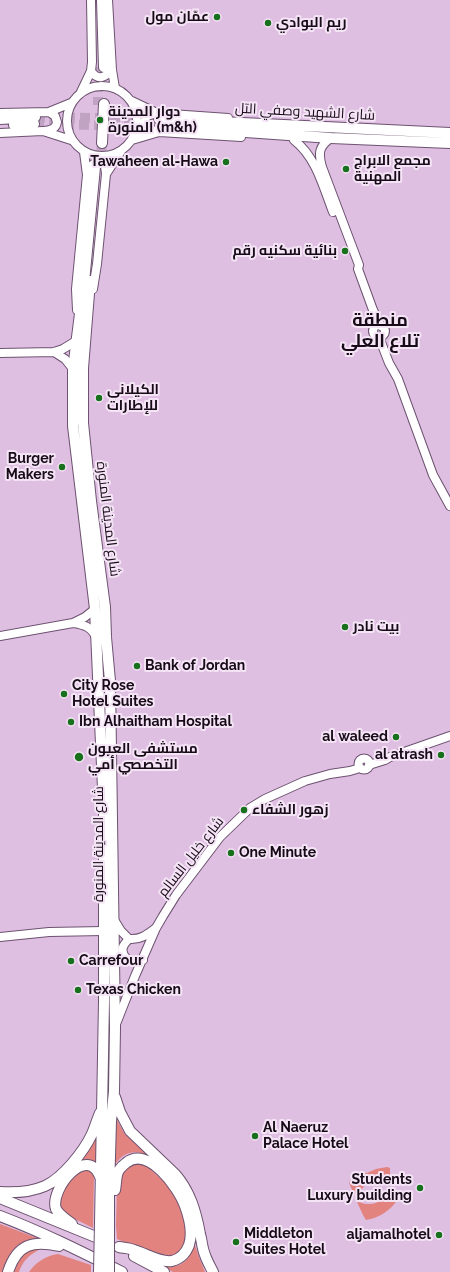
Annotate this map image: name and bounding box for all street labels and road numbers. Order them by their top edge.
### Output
street label: شارع الشهيد وصفي التل [235,100,375,124]
street label: شارع المدينة المنورة [93,460,123,578]
street label: شارع المدينة المنورة [91,786,107,902]
street label: شارع خليل السالم [154,814,228,900]

